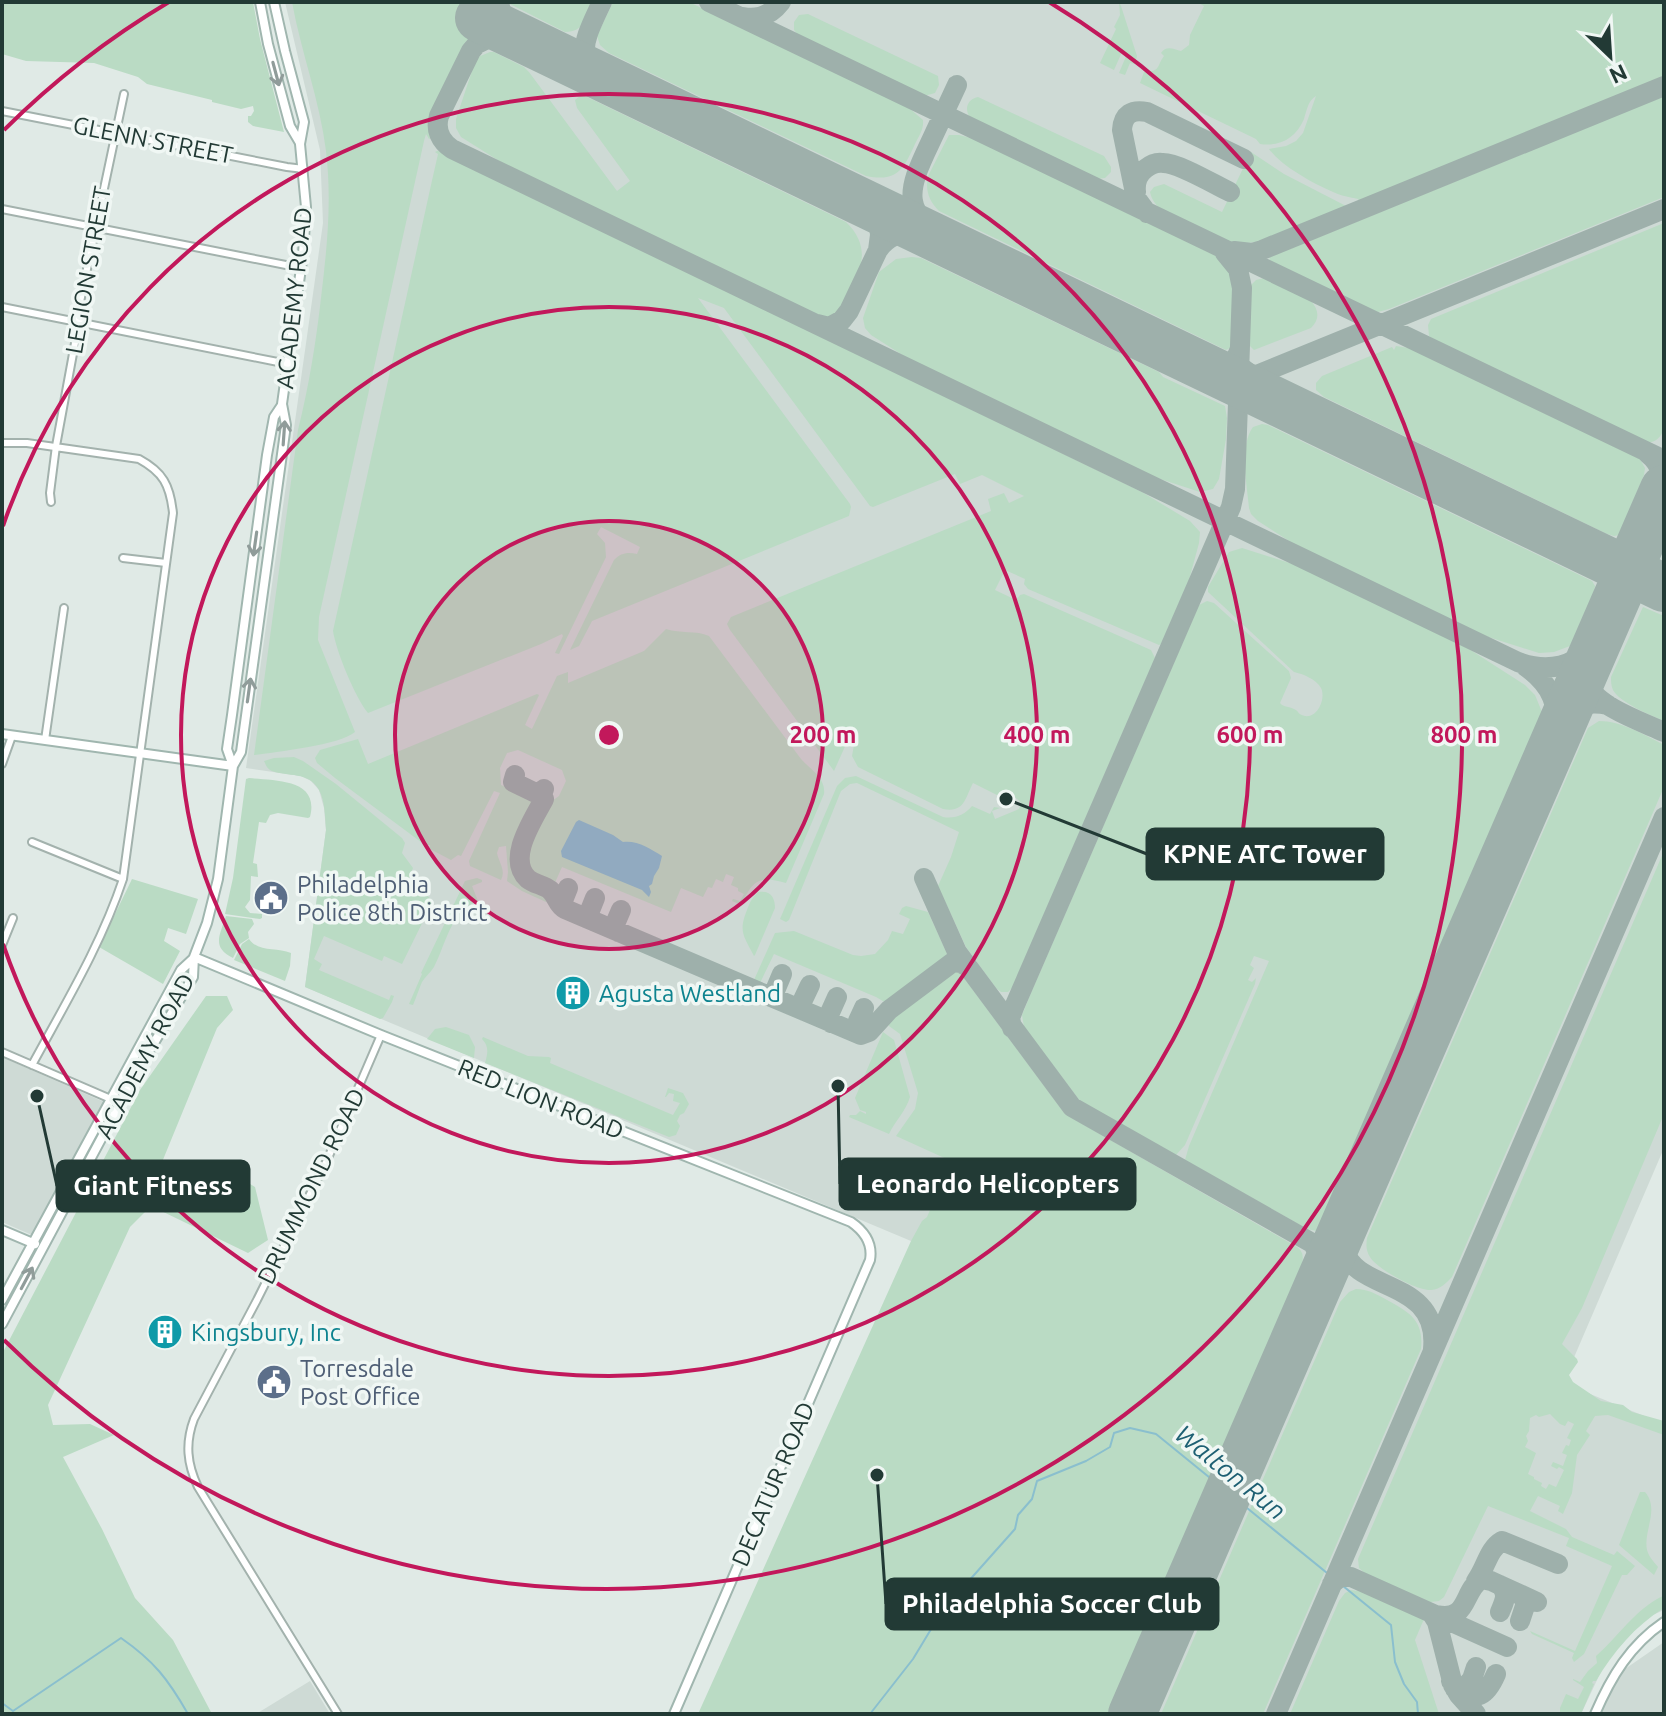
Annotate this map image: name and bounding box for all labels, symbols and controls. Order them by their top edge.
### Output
north arrow [1570,16,1650,96]
text: N [1606,60,1631,89]
one-way arrow [270,61,285,87]
street label: GLENN STREET [71,111,235,169]
street label: LEGION STREET [60,184,116,356]
street label: ACADEMY ROAD [271,206,317,390]
one-way arrow [277,420,292,447]
one-way arrow [247,531,262,556]
one-way arrow [242,678,257,704]
centre of rings [595,721,623,749]
text: 200 m [790,721,856,748]
text: 400 m [1004,721,1070,748]
text: 600 m [1217,721,1283,748]
text: 800 m [1431,721,1497,748]
callout: KPNE ATC Tower [1147,829,1383,879]
text: KPNE ATC Tower [1163,839,1367,868]
place label: Philadelphia Police 8th District [297,871,488,926]
public building icon: Philadelphia Police 8th District [252,879,290,917]
street label: ACADEMY ROAD [90,969,200,1143]
building icon: Agusta Westland [554,974,592,1012]
place label: Agusta Westland [599,980,781,1007]
street label: RED LION ROAD [454,1053,628,1145]
street label: DRUMMOND ROAD [252,1084,370,1288]
callout: Leonardo Helicopters [840,1159,1135,1209]
callout: Giant Fitness [57,1161,249,1211]
text: Leonardo Helicopters [856,1169,1120,1198]
text: Giant Fitness [73,1171,233,1200]
one-way arrow [19,1267,35,1290]
building icon: Kingsbury, Inc [146,1313,184,1351]
place label: Kingsbury, Inc [191,1319,341,1346]
place label: Torresdale Post Office [300,1355,421,1410]
public building icon: Torresdale Post Office [255,1363,293,1401]
street label: DECATUR ROAD [726,1398,820,1570]
water label: Walton Run [1170,1419,1292,1525]
callout: Philadelphia Soccer Club [886,1579,1218,1629]
text: Philadelphia Soccer Club [902,1589,1202,1618]

